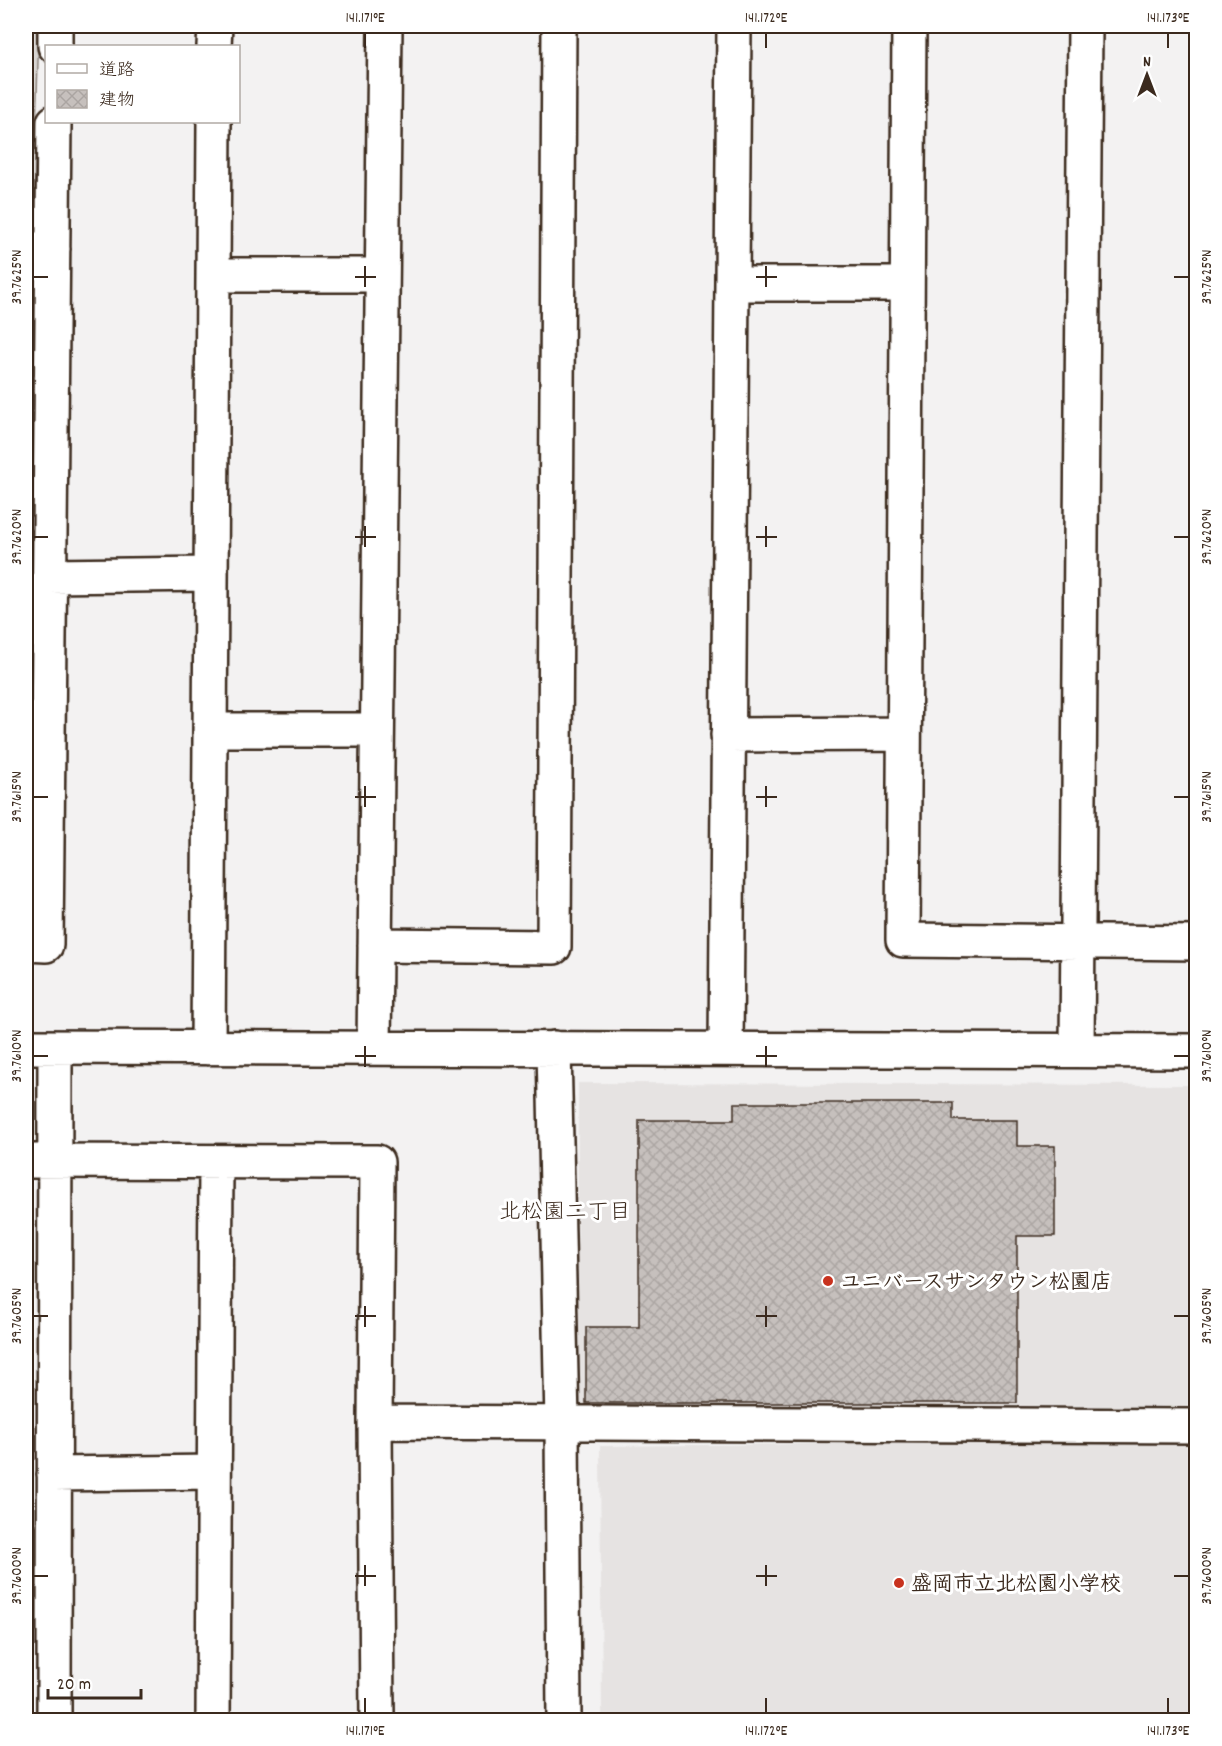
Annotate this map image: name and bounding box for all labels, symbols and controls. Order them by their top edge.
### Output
text: 141.171°E [345,8,385,30]
text: 141.172°E [745,8,787,30]
text: 141.173°E [1147,8,1189,30]
legend [45,45,240,123]
north arrow [1117,45,1177,105]
text: N [1143,51,1151,74]
text: 道路 [99,59,135,84]
text: 建物 [99,89,135,114]
text: 39.7625°N [7,250,29,304]
text: 39.7625°N [1197,250,1219,304]
text: 39.7620°N [7,509,29,565]
text: 39.7620°N [1197,509,1219,565]
text: 39.7615°N [7,771,29,823]
text: 39.7615°N [1197,771,1219,823]
text: 39.7610°N [7,1030,29,1082]
text: 39.7610°N [1197,1030,1219,1082]
district label: 北松園二丁目 [499,1198,631,1229]
place label: ユニバースサンタウン松園店 [840,1269,1112,1299]
marker: ユニバースサンタウン松園店 [821,1274,835,1288]
text: 39.7605°N [7,1288,29,1344]
text: 39.7605°N [1197,1288,1219,1344]
text: 39.7600°N [7,1547,29,1605]
text: 39.7600°N [1197,1547,1219,1605]
place label: 盛岡市立北松園小学校 [911,1571,1121,1601]
marker: 盛岡市立北松園小学校 [892,1576,906,1590]
scale bar [48,1662,141,1700]
text: 20 m [57,1673,91,1698]
text: 141.171°E [345,1721,385,1743]
text: 141.172°E [745,1721,787,1743]
text: 141.173°E [1147,1721,1189,1743]

